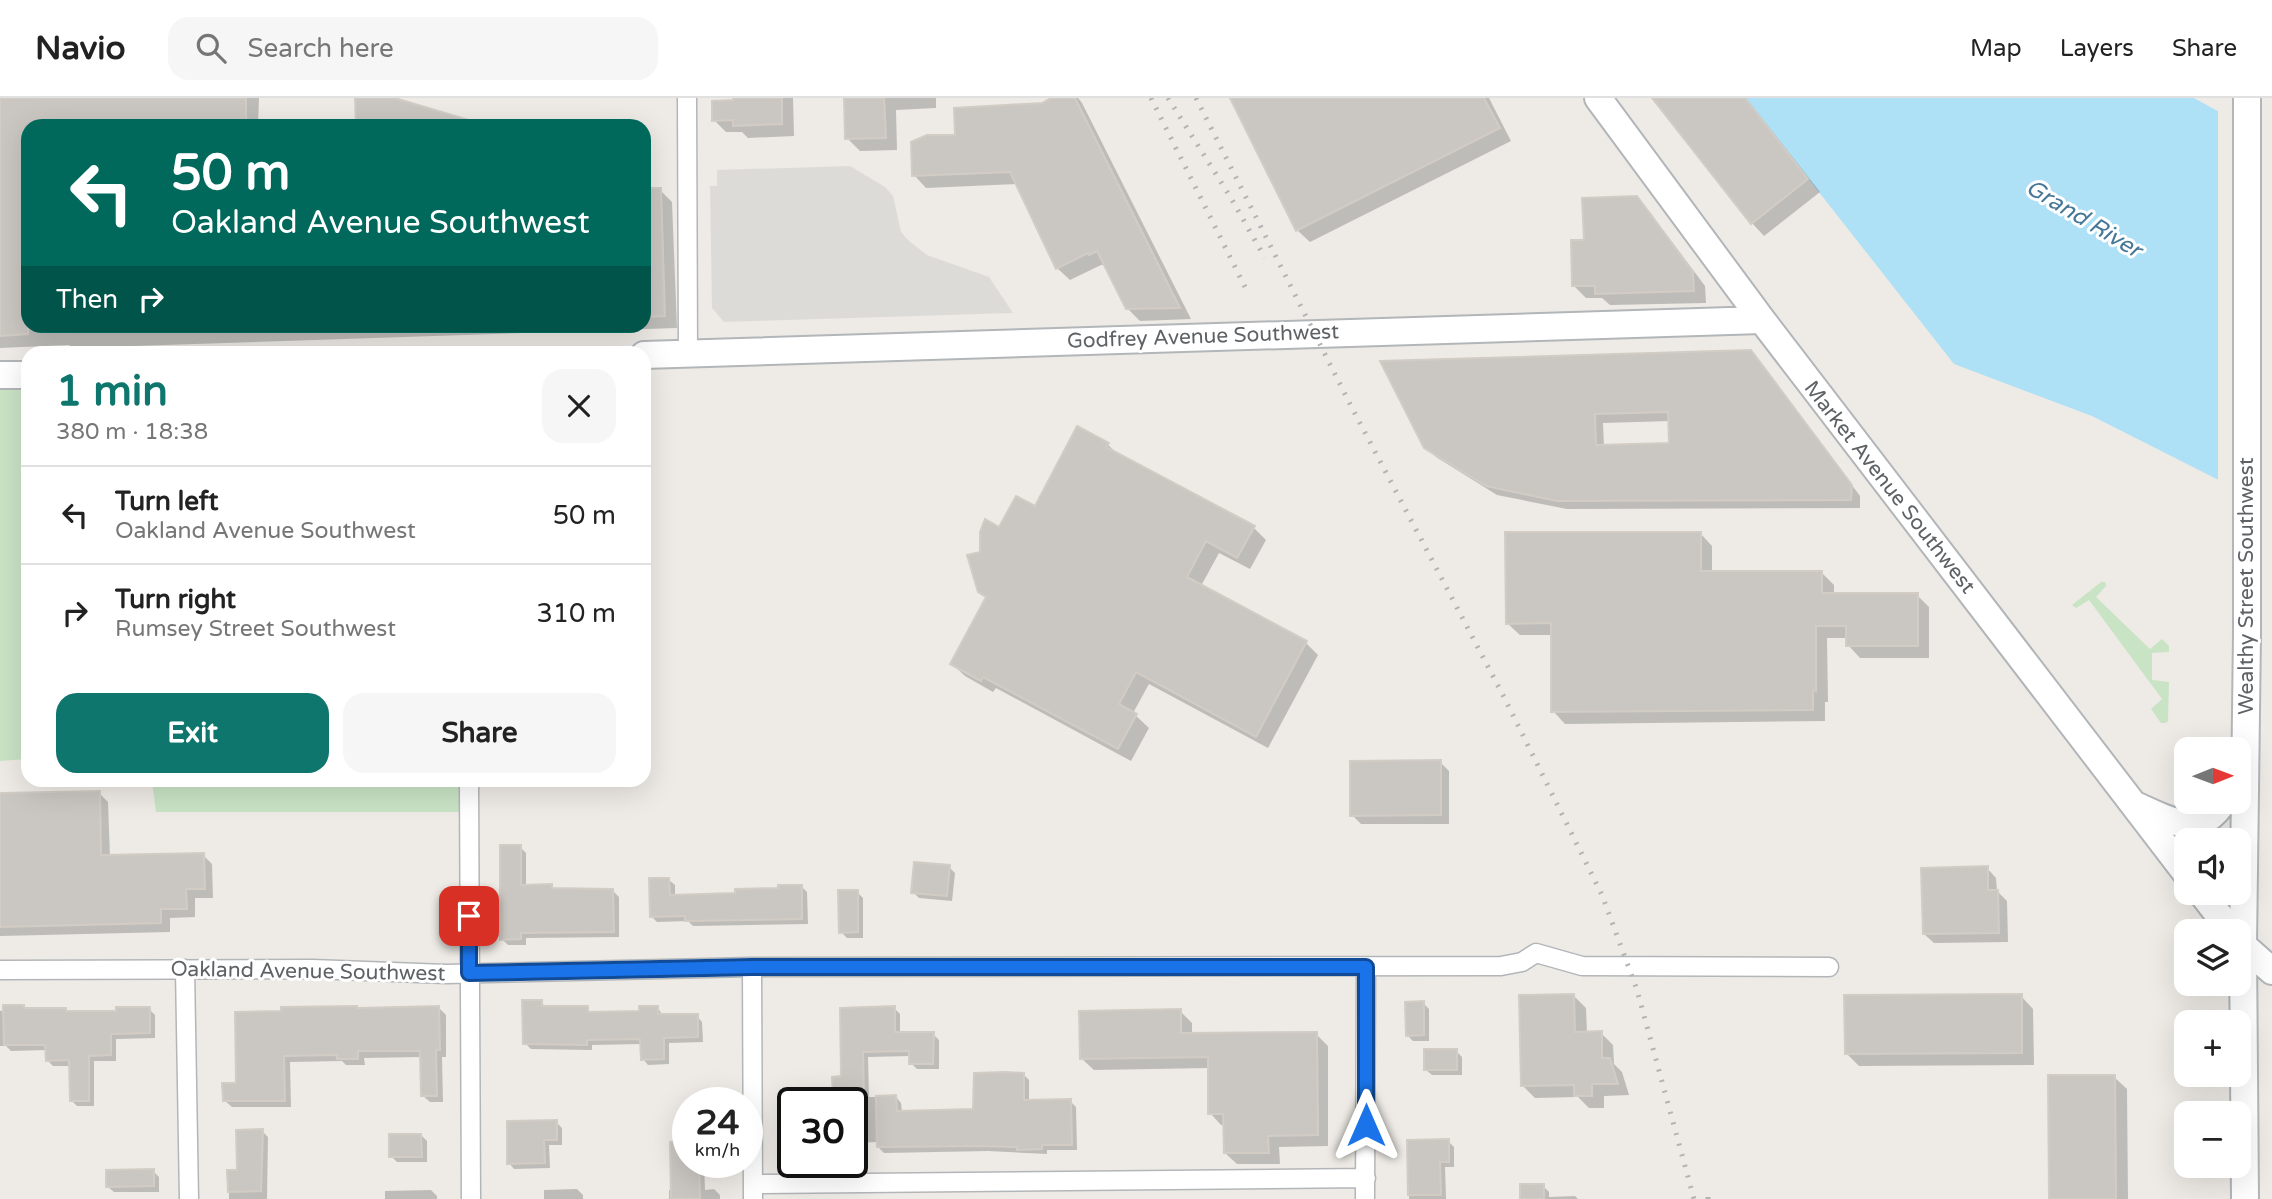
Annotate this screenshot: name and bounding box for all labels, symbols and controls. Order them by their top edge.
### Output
search box [168,17,658,80]
text: Navio [35,29,126,68]
icon: search [192,29,230,67]
text: Search here [248,33,394,64]
text: Map [1970,34,2022,63]
text: Layers [2060,34,2134,63]
text: Share [2172,34,2237,63]
text: 50 m [171,144,290,203]
icon: left [56,147,147,238]
water label: Grand River [2021,173,2149,266]
text: Oakland Avenue Southwest [171,204,590,242]
icon: right [132,280,170,318]
text: Then [56,284,118,315]
street label: Godfrey Avenue Southwest [1067,319,1340,354]
text: 1 min [56,366,168,417]
button: close [542,369,616,443]
street label: Market Avenue Southwest [1799,376,1980,599]
text: 380 m · 18:38 [56,418,208,446]
street label: Wealthy Street Southwest [2234,457,2259,715]
text: Turn left [115,486,218,517]
icon: left [56,496,94,534]
text: 50 m [553,500,616,531]
text: Oakland Avenue Southwest [115,517,416,545]
text: Turn right [115,584,236,615]
icon: right [56,594,94,632]
text: 310 m [536,598,616,629]
text: Rumsey Street Southwest [115,615,396,643]
button: Exit [56,693,329,773]
button: Share [343,693,616,773]
north arrow [2174,737,2250,814]
map controls [2174,737,2251,1178]
button: sound [2174,828,2251,905]
pin [439,886,499,946]
icon: arrive [450,897,488,935]
button: layers [2174,919,2251,996]
street label: Oakland Avenue Southwest [170,957,446,986]
button: + [2174,1010,2251,1087]
speed limit sign: 30 [777,1087,868,1178]
position arrow [1329,1088,1403,1162]
button: − [2174,1101,2251,1178]
text: 24 [696,1102,739,1144]
text: km/h [695,1139,740,1161]

